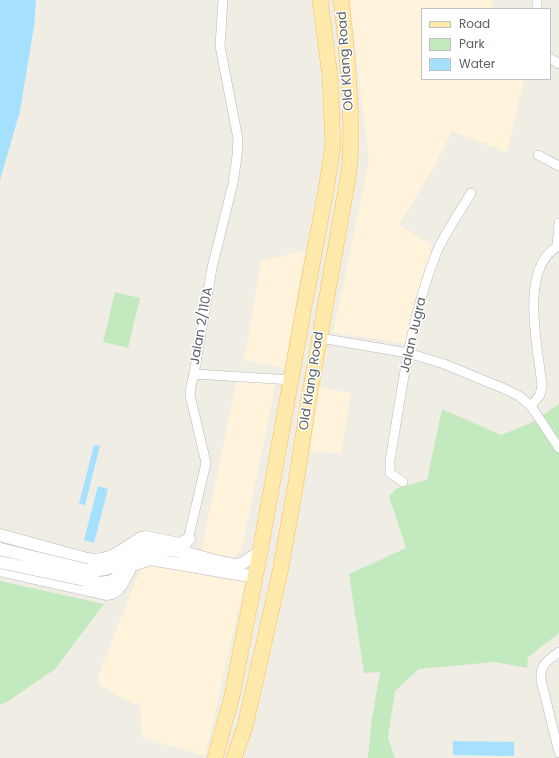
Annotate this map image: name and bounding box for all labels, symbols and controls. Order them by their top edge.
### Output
legend [421,8,551,80]
street label: Old Klang Road [335,11,357,111]
text: Road [459,15,490,32]
text: Park [459,35,485,52]
text: Water [459,55,495,72]
street label: Jalan 2/110A [188,286,216,366]
street label: Jalan Jugra [398,296,430,374]
street label: Old Klang Road [296,330,328,432]

